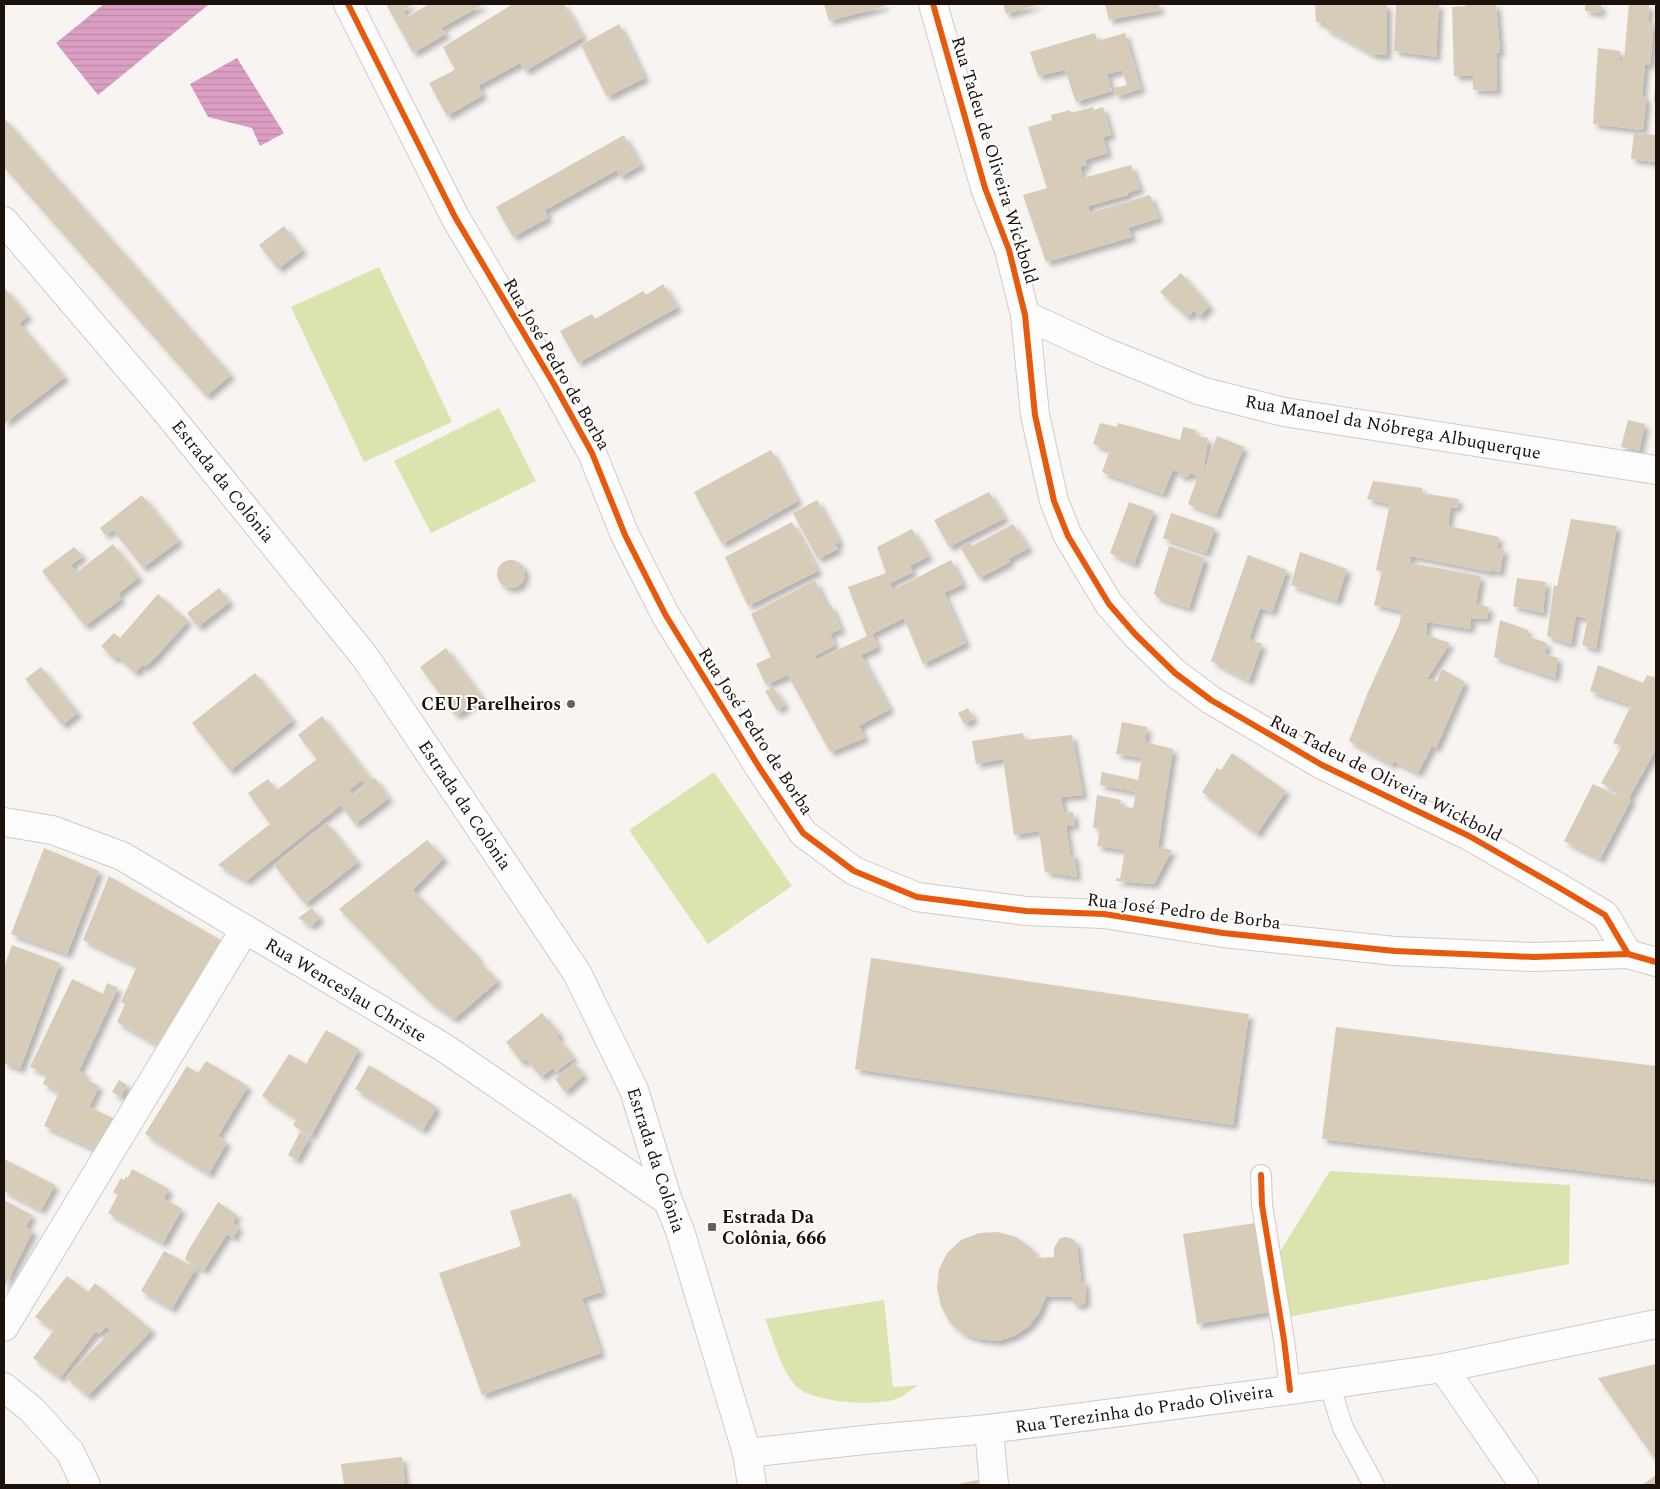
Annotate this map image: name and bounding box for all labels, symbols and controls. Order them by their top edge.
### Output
street label: Rua Tadeu de Oliveira Wickbold [944,33,1045,287]
street label: Rua José Pedro de Borba [496,273,617,456]
street label: Rua Manoel da Nóbrega Albuquerque [1243,388,1543,467]
street label: Estrada da Colônia [164,414,281,549]
street label: Rua José Pedro de Borba [691,642,820,821]
place label: CEU Parelheiros [421,691,561,718]
marker: CEU Parelheiros [565,698,577,710]
street label: Rua Tadeu de Oliveira Wickbold [1265,708,1507,849]
street label: Estrada da Colônia [411,735,518,876]
street label: Rua José Pedro de Borba [1085,886,1283,937]
street label: Rua Wenceslau Christe [260,931,432,1050]
street label: Estrada da Colônia [619,1084,692,1236]
place label: Estrada Da Colônia, 666 [722,1204,826,1252]
marker: Estrada Da Colônia, 666 [706,1221,718,1233]
street label: Rua Terezinha do Prado Oliveira [1013,1378,1275,1441]

